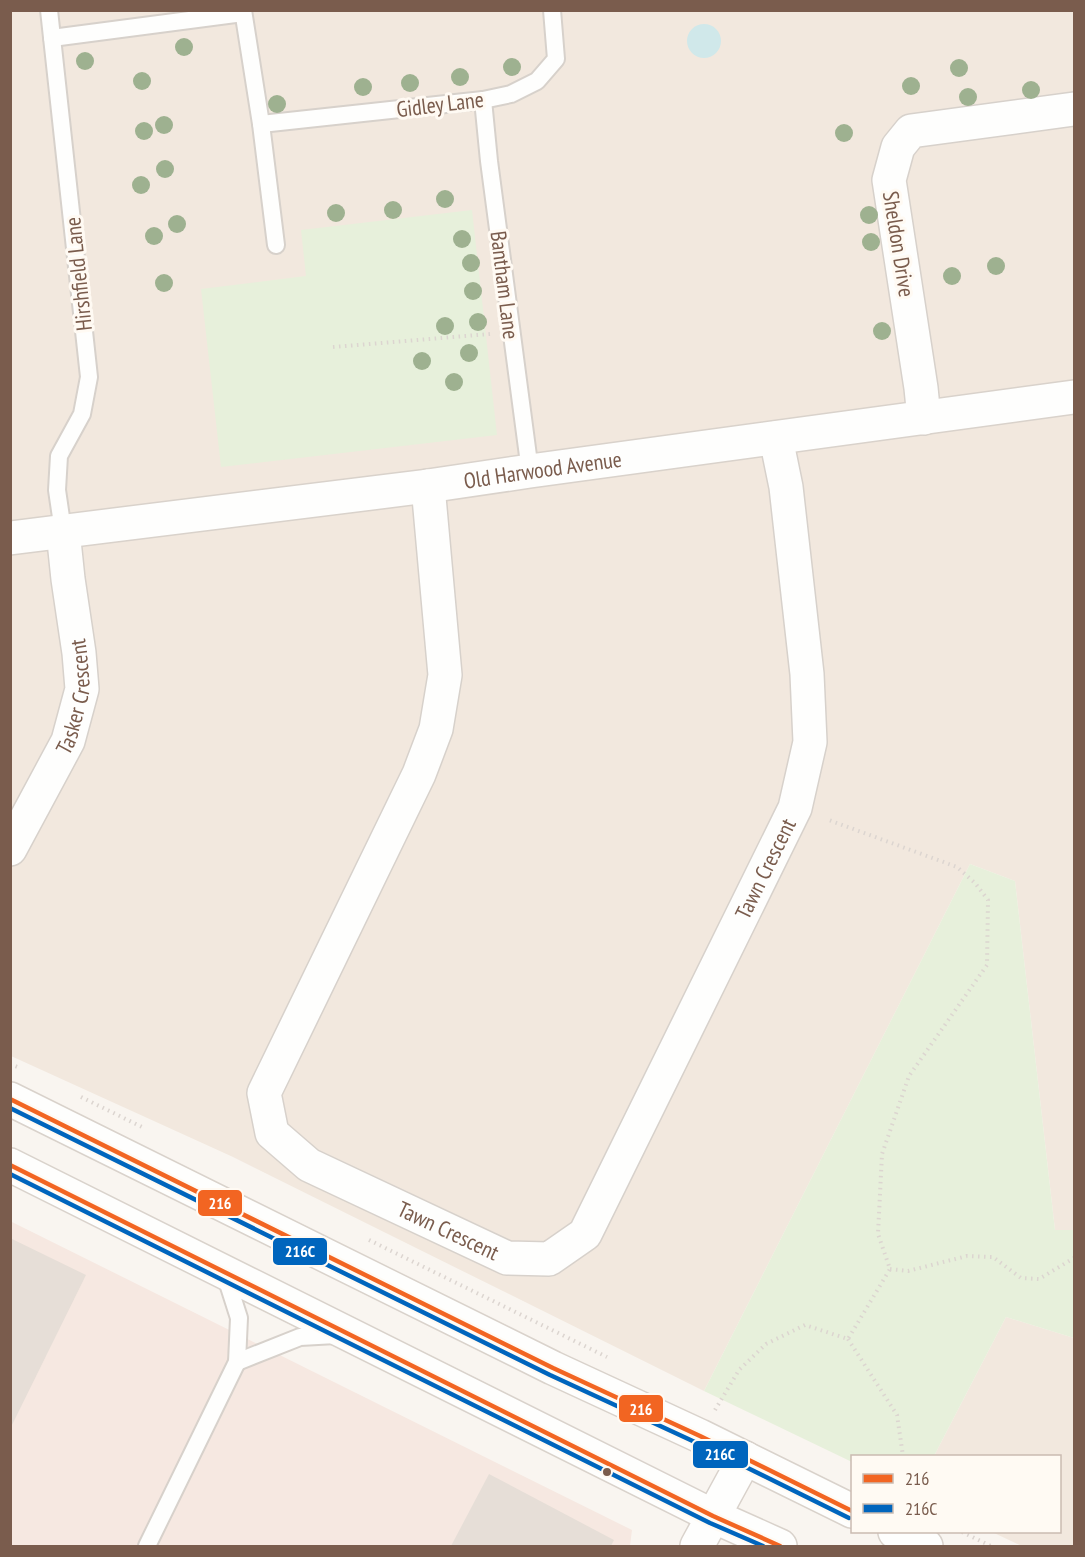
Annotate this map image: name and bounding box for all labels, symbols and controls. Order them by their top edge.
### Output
street label: Gidley Lane [395,85,485,123]
street label: Sheldon Drive [877,189,921,299]
street label: Hirshfield Lane [58,216,98,332]
street label: Bantham Lane [484,229,526,341]
street label: Old Harwood Avenue [462,445,623,495]
street label: Tasker Crescent [49,637,96,759]
street label: Tawn Crescent [729,814,802,924]
line badge: 216 [197,1189,243,1217]
text: 216 [209,1193,232,1213]
street label: Tawn Crescent [393,1195,504,1266]
line badge: 216C [272,1237,328,1266]
text: 216C [285,1241,316,1261]
line badge: 216 [618,1394,664,1423]
text: 216 [630,1399,653,1419]
line badge: 216C [692,1440,749,1469]
text: 216C [705,1444,736,1464]
legend [851,1455,1061,1533]
unlabelled marker [601,1466,613,1478]
text: 216 [905,1467,929,1490]
text: 216C [905,1497,938,1520]

